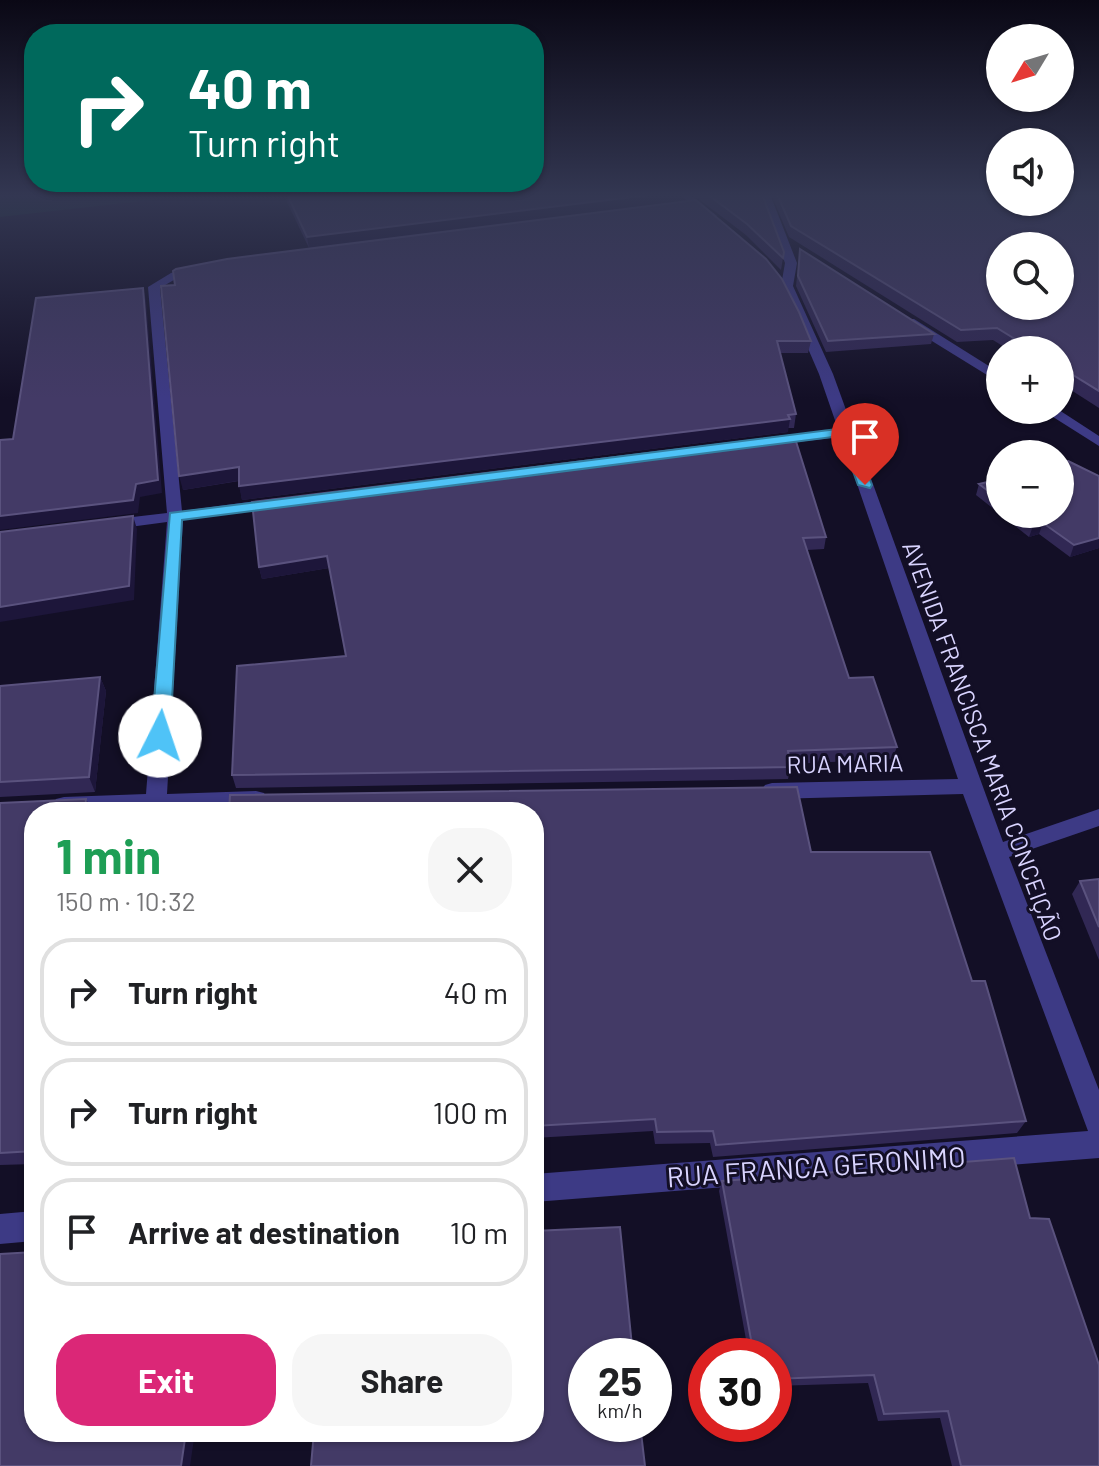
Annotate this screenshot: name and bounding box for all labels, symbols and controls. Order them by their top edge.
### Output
north arrow [986,24,1074,112]
map controls [986,24,1074,528]
text: 40 m [188,53,312,120]
icon: right [56,56,160,160]
text: Turn right [188,121,340,164]
button: sound [986,128,1074,216]
button: search [986,232,1074,320]
button: + [986,336,1074,424]
pin [831,403,899,485]
icon: arrive [843,415,887,459]
button: − [986,440,1074,528]
street label: AVENIDA FRANCISCA MARIA CONCEIÇÃO [897,537,1069,945]
position arrow [118,694,202,778]
street label: RUA MARIA [786,747,904,779]
text: 1 min [56,826,161,884]
button: close [428,828,512,912]
text: 150 m · 10:32 [56,885,196,916]
icon: right [60,970,104,1014]
text: Turn right [128,974,258,1010]
text: 40 m [444,974,508,1010]
icon: right [60,1090,104,1134]
text: Turn right [128,1094,258,1130]
text: 100 m [433,1094,508,1130]
street label: RUA FRANCA GERONIMO [665,1139,967,1193]
icon: arrive [60,1210,104,1254]
text: Arrive at destination [128,1214,400,1250]
text: 10 m [450,1214,508,1250]
button: Exit [56,1334,276,1426]
button: Share [292,1334,512,1426]
speed limit sign: 30 [688,1338,792,1442]
text: 25 [598,1356,642,1404]
text: km/h [597,1398,643,1422]

